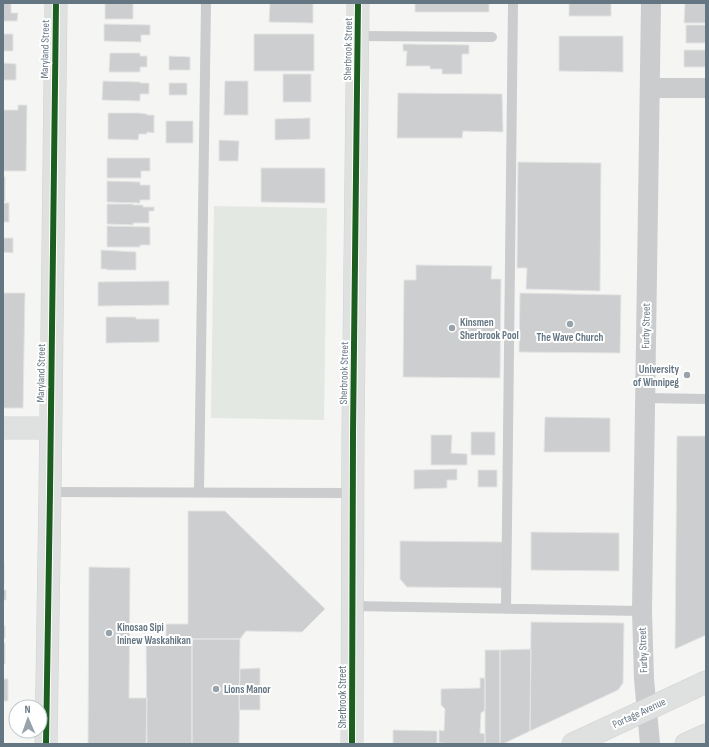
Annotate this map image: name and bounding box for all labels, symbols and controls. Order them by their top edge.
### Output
street label: Sherbrook Street [341,17,355,81]
street label: Maryland Street [38,19,52,79]
street label: Furby Street [639,302,653,349]
place label: Kinsmen Sherbrook Pool [460,316,519,342]
marker: The Wave Church [565,319,575,329]
marker: Kinsmen Sherbrook Pool [447,323,457,333]
place label: The Wave Church [537,331,604,344]
street label: Sherbrook Street [337,341,351,405]
street label: Maryland Street [34,343,48,403]
place label: University of Winnipeg [633,363,679,389]
marker: University of Winnipeg [682,370,692,380]
place label: Kinosao Sipi Ininew Waskahikan [117,621,191,647]
street label: Furby Street [636,626,650,673]
marker: Kinosao Sipi Ininew Waskahikan [104,628,114,638]
street label: Sherbrook Street [336,665,349,728]
place label: Lions Manor [224,683,271,696]
marker: Lions Manor [211,684,221,694]
street label: Portage Avenue [610,695,668,731]
north arrow [8,699,48,739]
text: N [25,703,31,716]

